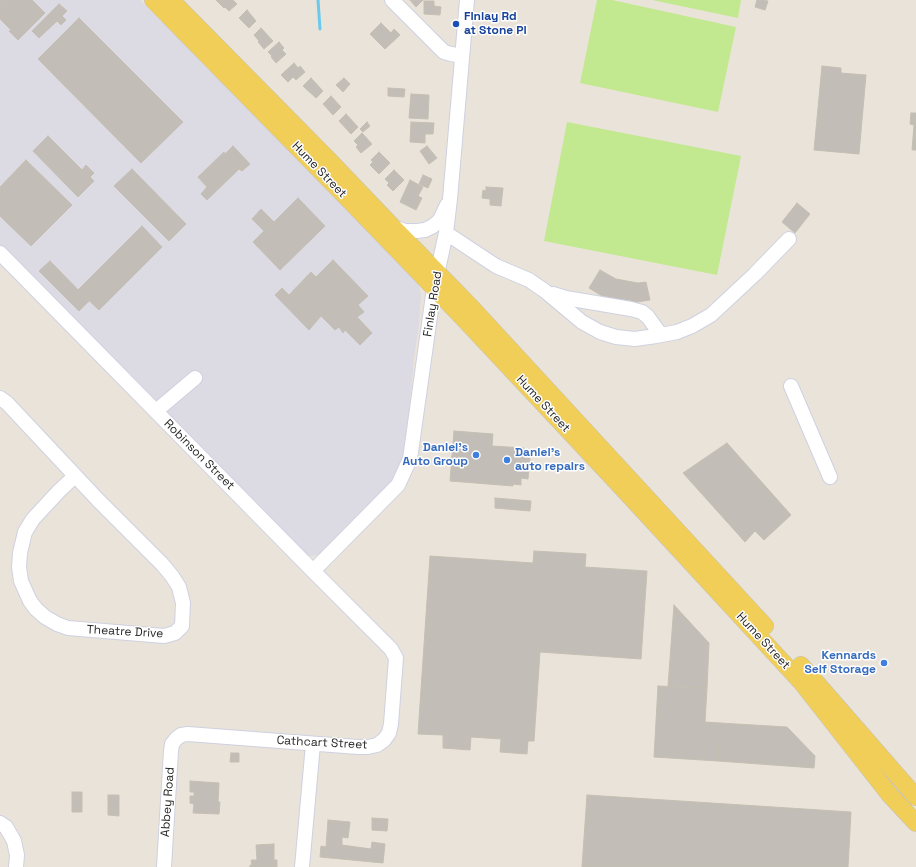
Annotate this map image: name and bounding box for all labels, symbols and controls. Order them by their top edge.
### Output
place label: Finlay Rd at Stone Pl [464,10,527,38]
marker: Finlay Rd at Stone Pl [451,19,461,29]
street label: Hume Street [289,139,349,201]
street label: Finlay Road [421,270,445,338]
street label: Hume Street [513,373,573,435]
street label: Robinson Street [161,417,237,493]
place label: Daniel’s Auto Group [402,441,468,469]
place label: Daniel’s auto repairs [515,446,585,474]
marker: Daniel’s Auto Group [471,450,481,460]
marker: Daniel’s auto repairs [502,455,512,465]
street label: Hume Street [733,610,793,672]
street label: Theatre Drive [86,623,164,641]
place label: Kennards Self Storage [804,649,876,677]
marker: Kennards Self Storage [879,658,889,668]
street label: Cathcart Street [276,733,368,753]
street label: Abbey Road [158,767,178,837]

